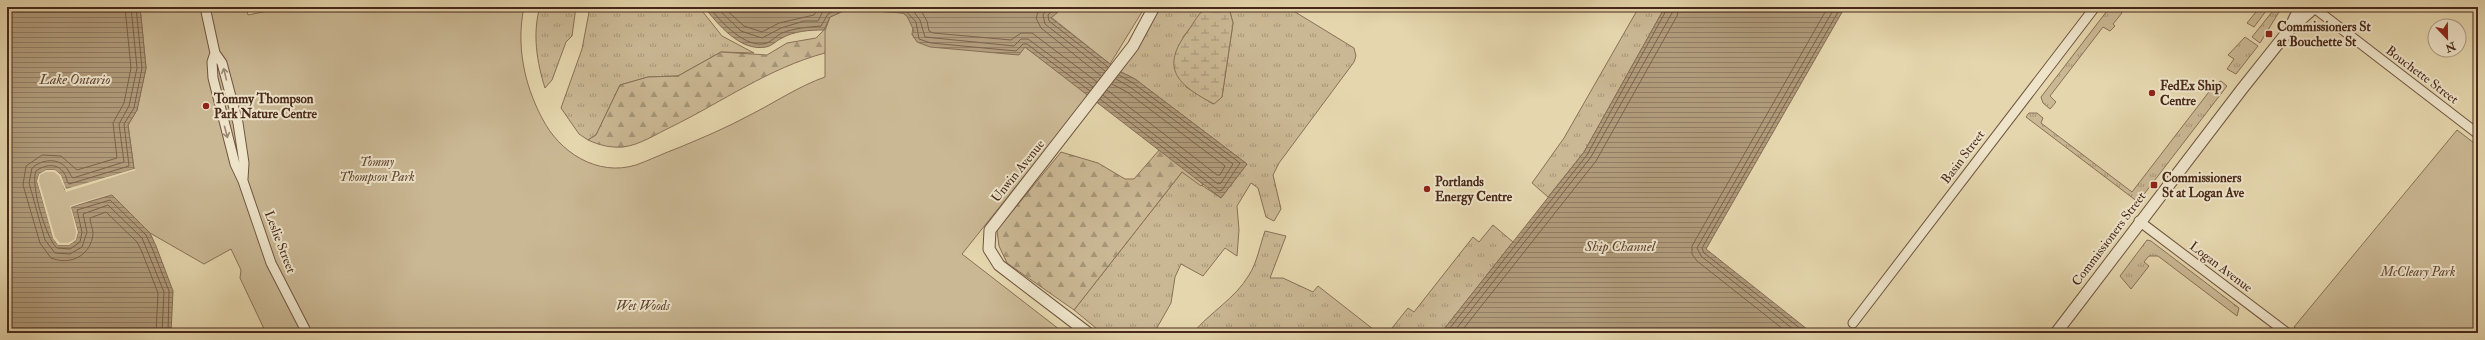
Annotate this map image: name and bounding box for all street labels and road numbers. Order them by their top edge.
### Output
street label: Bouchette Street [2382,42,2462,108]
street label: Basin Street [1938,127,1988,187]
street label: Unwin Avenue [988,136,1048,205]
street label: Commissioners Street [2068,189,2150,289]
street label: Leslie Street [261,209,299,275]
street label: Logan Avenue [2186,238,2256,296]

